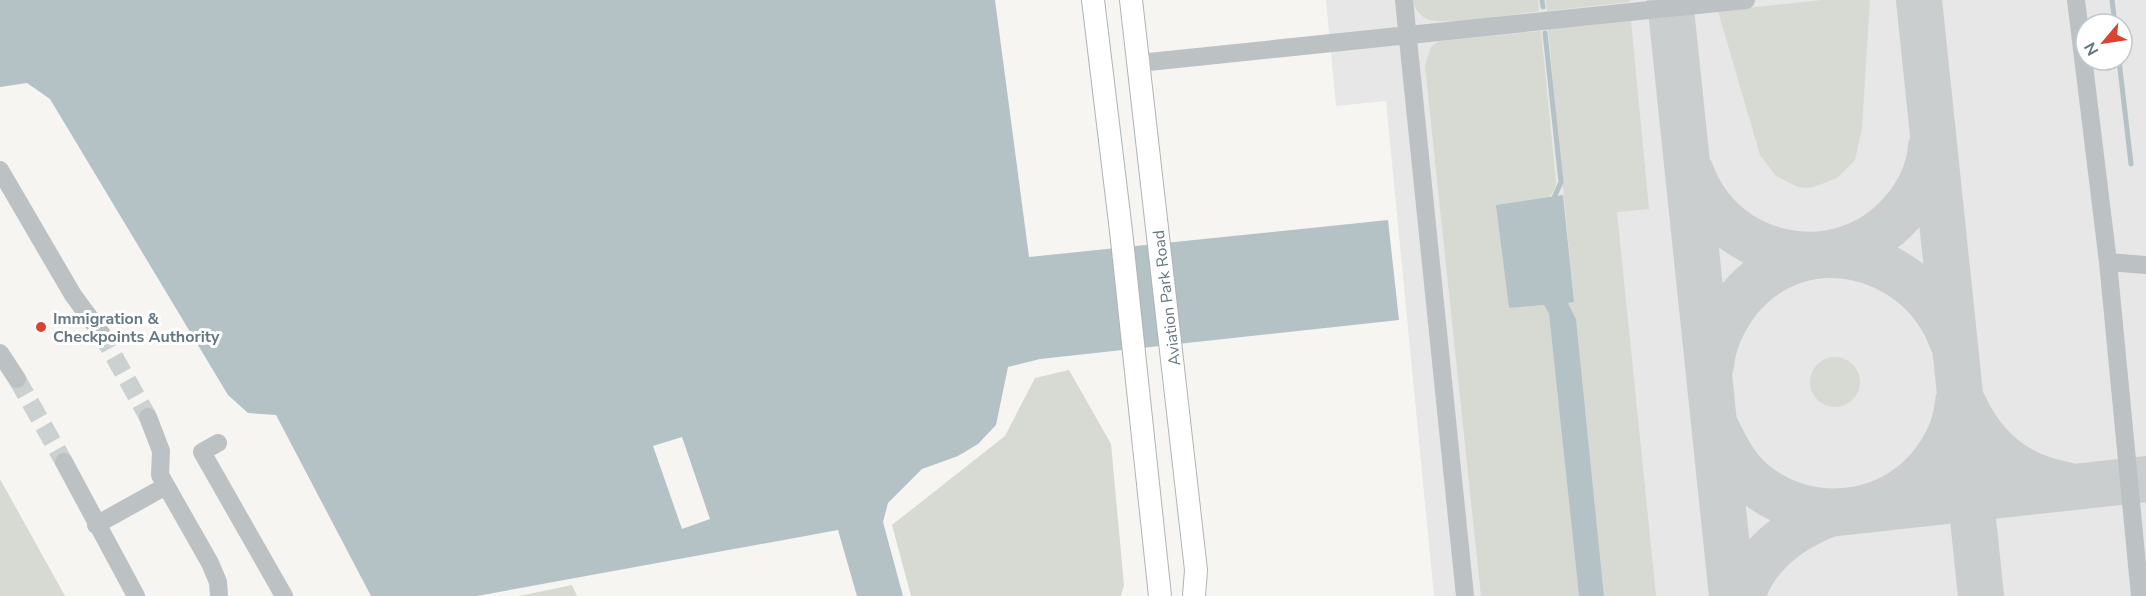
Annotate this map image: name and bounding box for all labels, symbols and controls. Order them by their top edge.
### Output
north arrow [2074,12,2134,72]
text: N [2079,38,2104,59]
street label: Aviation Park Road [1148,229,1186,367]
place label: Immigration & Checkpoints Authority [53,308,220,348]
marker: Immigration & Checkpoints Authority [34,320,48,334]

